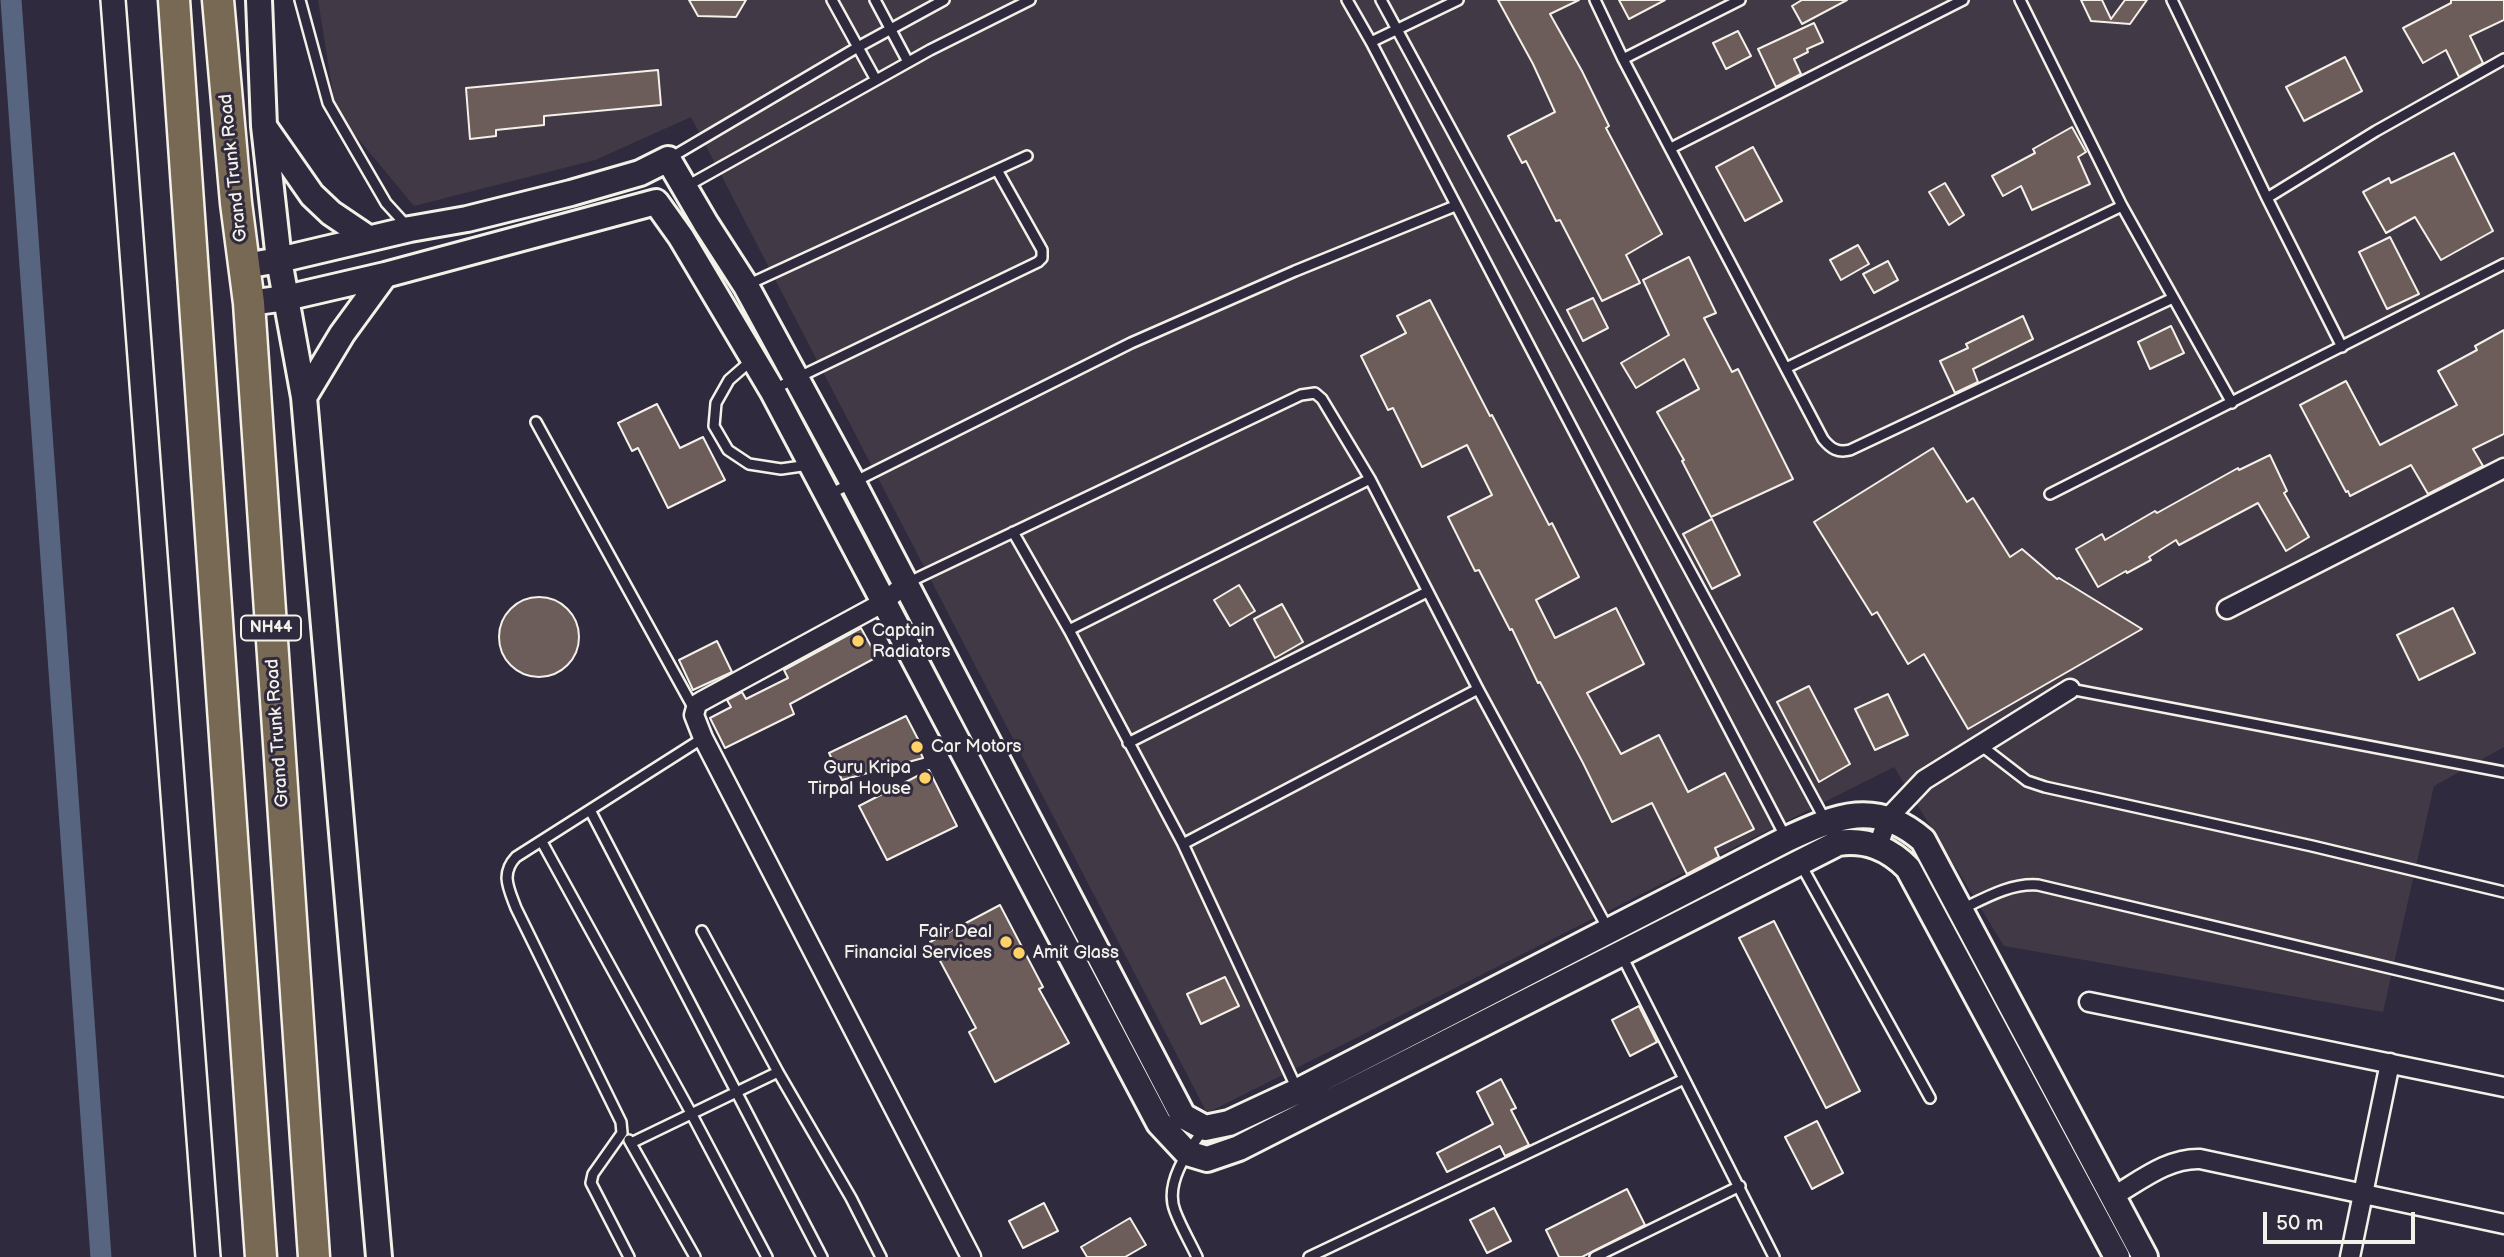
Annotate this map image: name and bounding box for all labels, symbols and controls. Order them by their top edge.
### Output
street label: Grand Trunk Road [215,93,253,243]
road number: NH44 [241,615,301,640]
place label: Captain Radiators [872,620,950,662]
marker: Captain Radiators [850,633,866,649]
street label: Grand Trunk Road [262,658,294,808]
place label: Car Motors [931,736,1022,758]
marker: Car Motors [909,739,925,755]
place label: Guru Kripa Tirpal House [808,757,911,800]
marker: Guru Kripa Tirpal House [917,770,933,786]
place label: Fair Deal Financial Services [844,921,992,964]
marker: Fair Deal Financial Services [998,934,1014,950]
place label: Amit Glass [1033,942,1119,964]
marker: Amit Glass [1011,945,1027,961]
scale bar [2266,1198,2418,1242]
text: 50 m [2276,1211,2323,1236]

